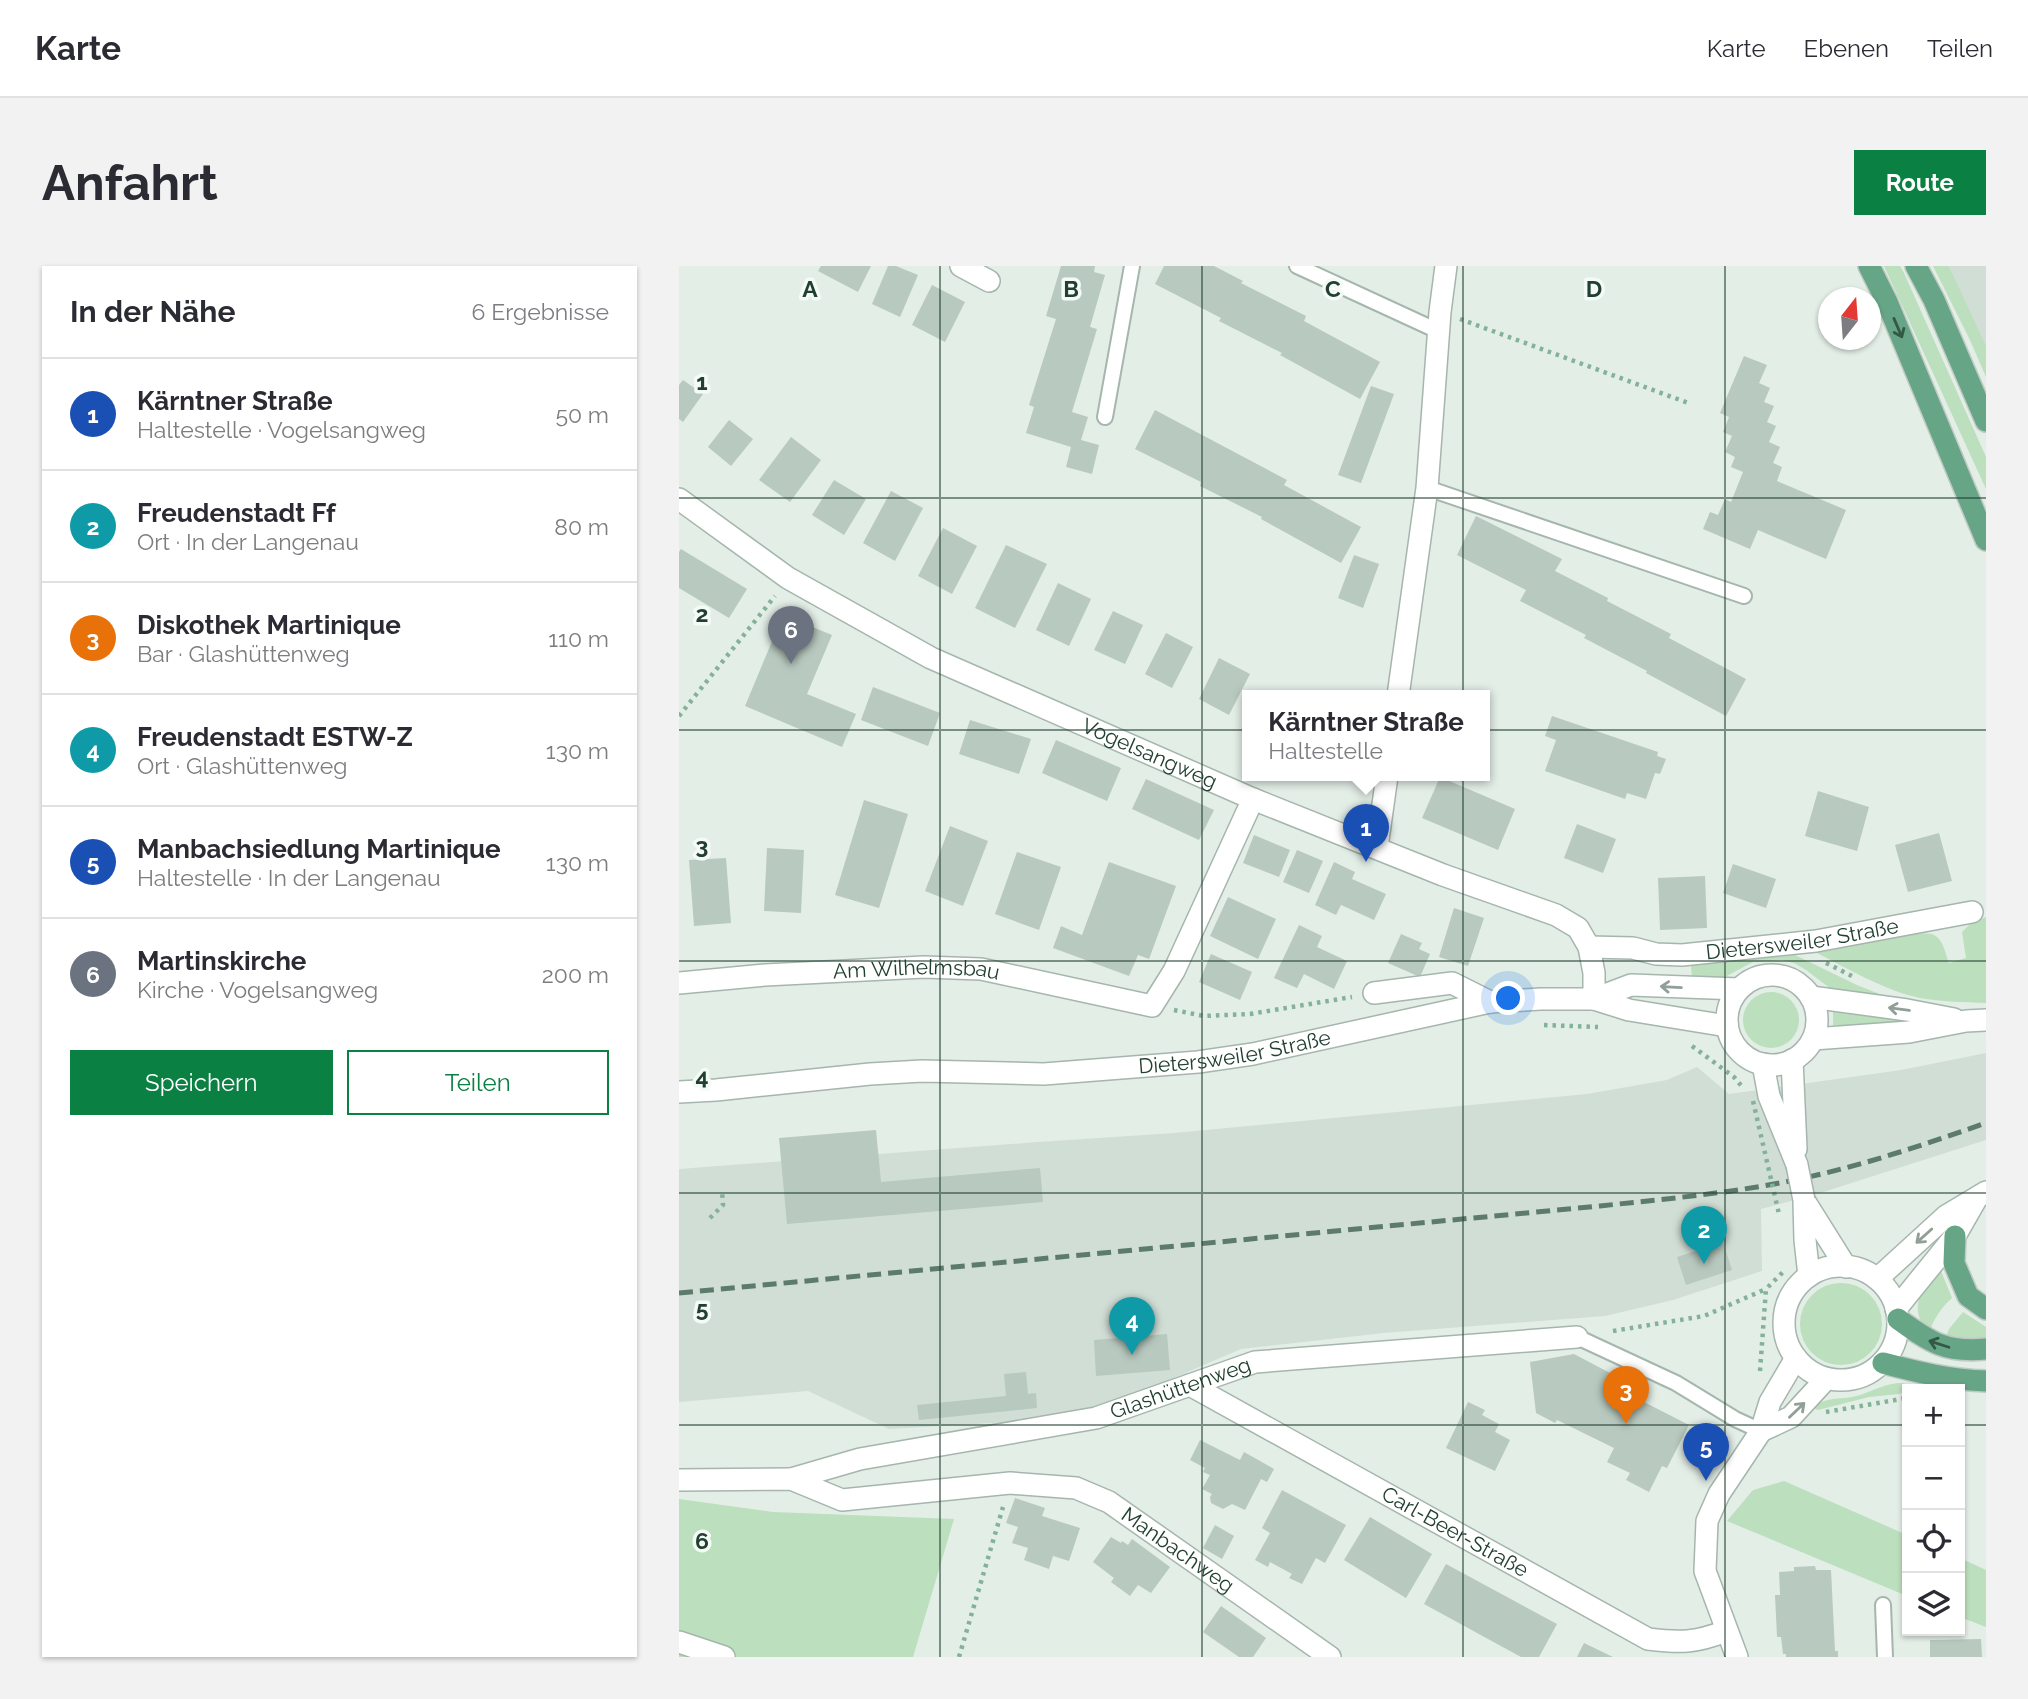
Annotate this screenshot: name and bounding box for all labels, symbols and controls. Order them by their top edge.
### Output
text: Karte [35,29,121,68]
text: Karte [1707,34,1766,63]
text: Ebenen [1804,34,1889,63]
text: Teilen [1927,34,1993,63]
button: Route [1854,150,1986,215]
text: Anfahrt [42,154,218,211]
text: A [802,275,818,302]
text: B [1063,275,1079,302]
text: C [1325,275,1341,302]
text: D [1586,275,1602,302]
north arrow [1818,287,1881,350]
text: In der Nähe [70,294,235,329]
text: 6 Ergebnisse [472,298,609,325]
one-way arrow [1892,316,1905,338]
text: 1 [696,368,708,395]
text: Kärntner Straße [137,386,333,416]
text: 1 [87,401,99,428]
text: 50 m [555,401,609,428]
text: Haltestelle · Vogelsangweg [137,416,426,443]
text: Freudenstadt Ff [137,498,336,528]
text: 2 [87,513,99,540]
text: 80 m [554,513,609,540]
text: Ort · In der Langenau [137,528,359,555]
text: 2 [696,600,708,627]
pin: 6 [768,606,814,664]
text: Diskothek Martinique [137,610,401,640]
text: 3 [87,625,99,652]
text: 110 m [548,625,609,652]
text: Bar · Glashüttenweg [137,640,350,667]
popup [1242,690,1490,781]
text: Kärntner Straße [1268,707,1464,737]
street label: Vogelsangweg [1078,713,1221,794]
text: Freudenstadt ESTW-Z [137,722,413,752]
text: 4 [86,737,100,764]
text: 130 m [546,737,609,764]
text: Haltestelle [1268,737,1383,764]
text: Ort · Glashüttenweg [137,752,347,779]
pin: 1 [1343,804,1389,862]
text: 3 [696,832,708,859]
text: Manbachsiedlung Martinique [137,834,501,864]
text: 5 [87,849,99,876]
text: 130 m [546,849,609,876]
text: Haltestelle · In der Langenau [137,864,441,891]
street label: Dietersweiler Straße [1704,913,1901,964]
text: Martinskirche [137,946,306,976]
street label: Am Wilhelmsbau [832,954,1002,985]
text: 6 [86,961,100,988]
text: 200 m [542,961,609,988]
text: Kirche · Vogelsangweg [137,976,378,1003]
your location [1491,981,1525,1015]
one-way arrow [1660,981,1683,994]
one-way arrow [1888,1002,1911,1015]
street label: Dietersweiler Straße [1137,1024,1333,1079]
button: Speichern [70,1050,333,1115]
button: Teilen [347,1050,609,1115]
text: 4 [695,1063,709,1090]
pin: 2 [1681,1206,1727,1264]
one-way arrow [1915,1228,1933,1244]
text: 5 [696,1295,709,1322]
pin: 4 [1109,1297,1155,1355]
one-way arrow [1929,1336,1951,1349]
street label: Glashüttenweg [1107,1351,1254,1424]
pin: 3 [1603,1366,1649,1424]
map controls [1902,1384,1965,1636]
button: + [1902,1384,1965,1447]
one-way arrow [1788,1402,1806,1418]
pin: 5 [1683,1423,1729,1481]
button: − [1902,1447,1965,1510]
street label: Carl-Beer-Straße [1377,1481,1533,1582]
street label: Manbachweg [1117,1502,1239,1598]
button: locate [1902,1510,1965,1573]
text: 6 [695,1527,709,1554]
button: layers [1902,1573,1965,1636]

